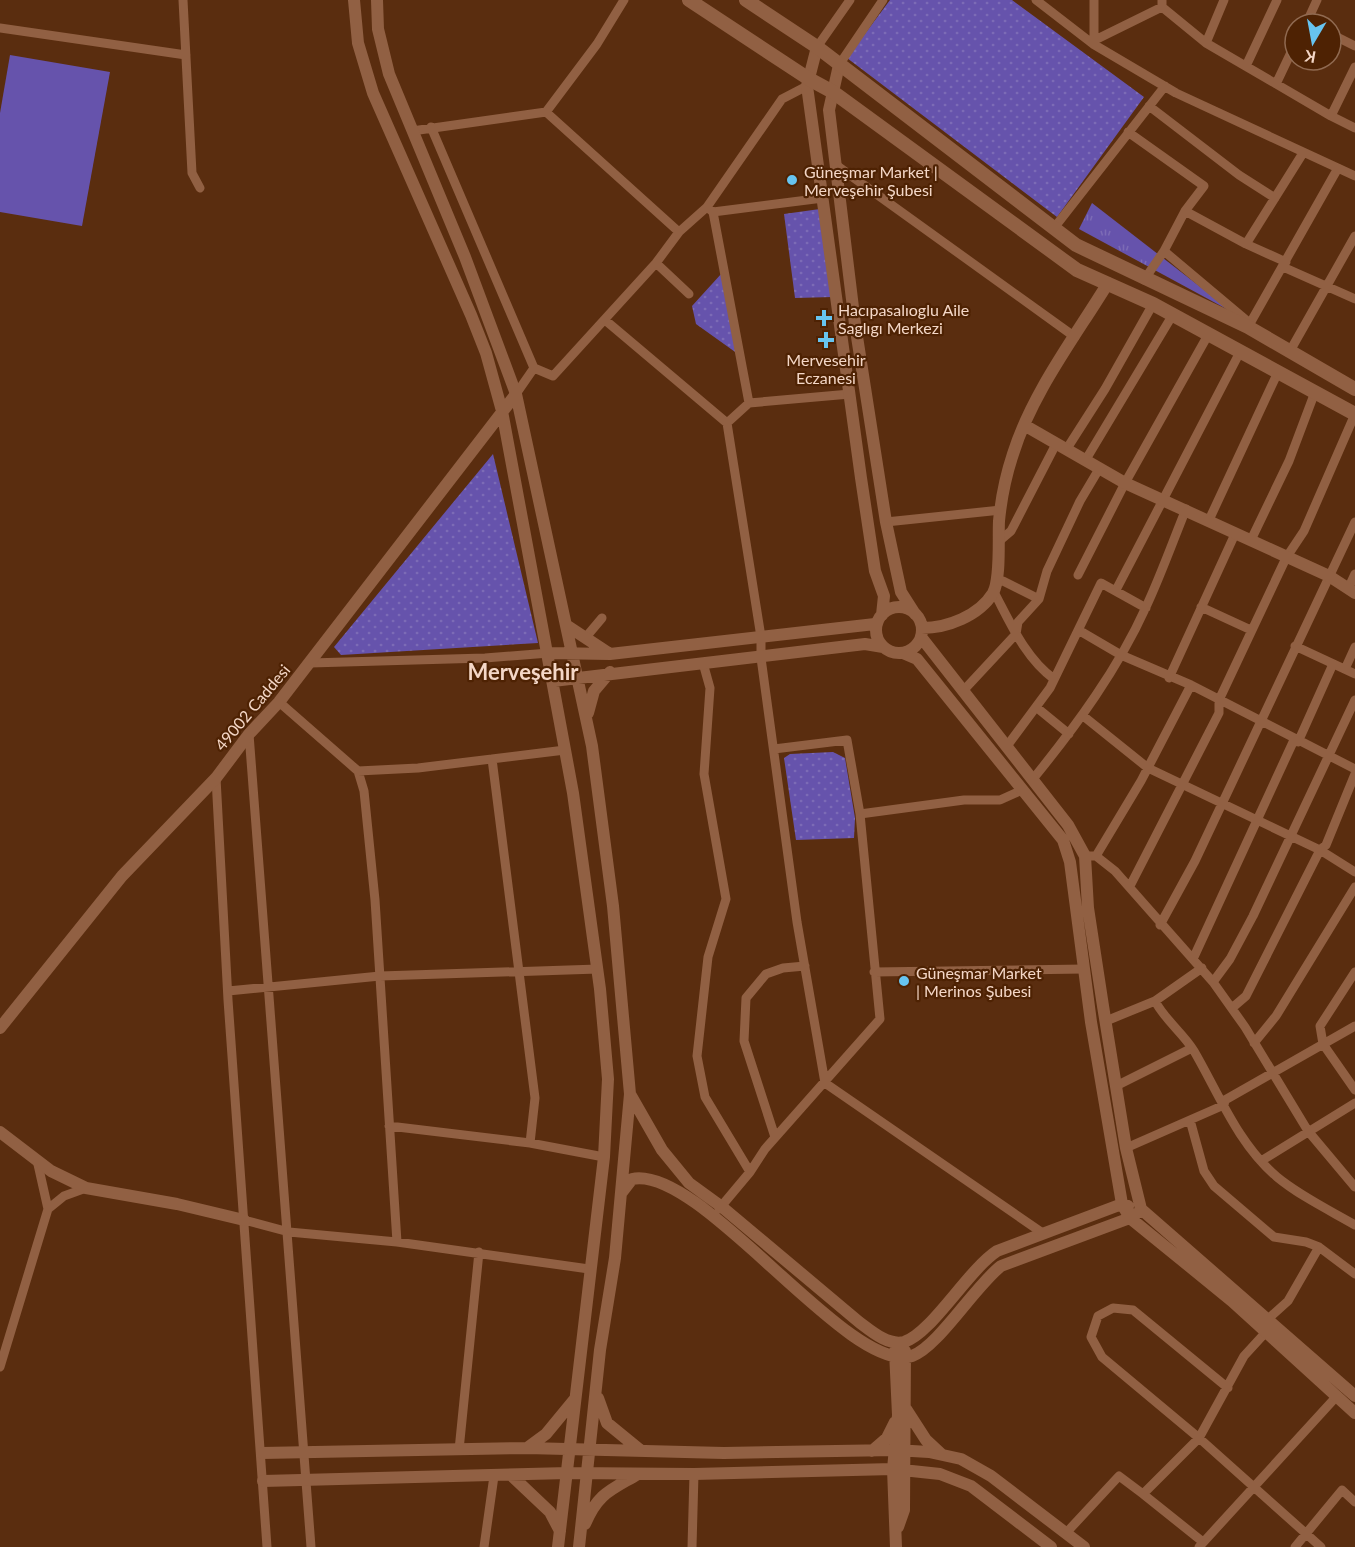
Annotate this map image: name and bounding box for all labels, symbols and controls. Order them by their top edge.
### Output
north arrow [1283,12,1343,72]
text: K [1302,47,1317,68]
place label: Güneşmar Market | Merveşehir Şubesi [804,162,938,199]
marker: Güneşmar Market | Merveşehir Şubesi [785,173,799,187]
place label: Hacıpasalıoglu Aile Saglıgı Merkezi [838,300,969,337]
marker: Hacıpasalıoglu Aile Saglıgı Merkezi [815,309,833,327]
marker: Mervesehir Eczanesi [819,333,833,347]
place label: Mervesehir Eczanesi [786,350,866,387]
district label: Merveşehir [467,658,579,685]
street label: 49002 Caddesi [211,660,293,754]
place label: Güneşmar Market | Merinos Şubesi [916,963,1042,1000]
marker: Güneşmar Market | Merinos Şubesi [897,974,911,988]

